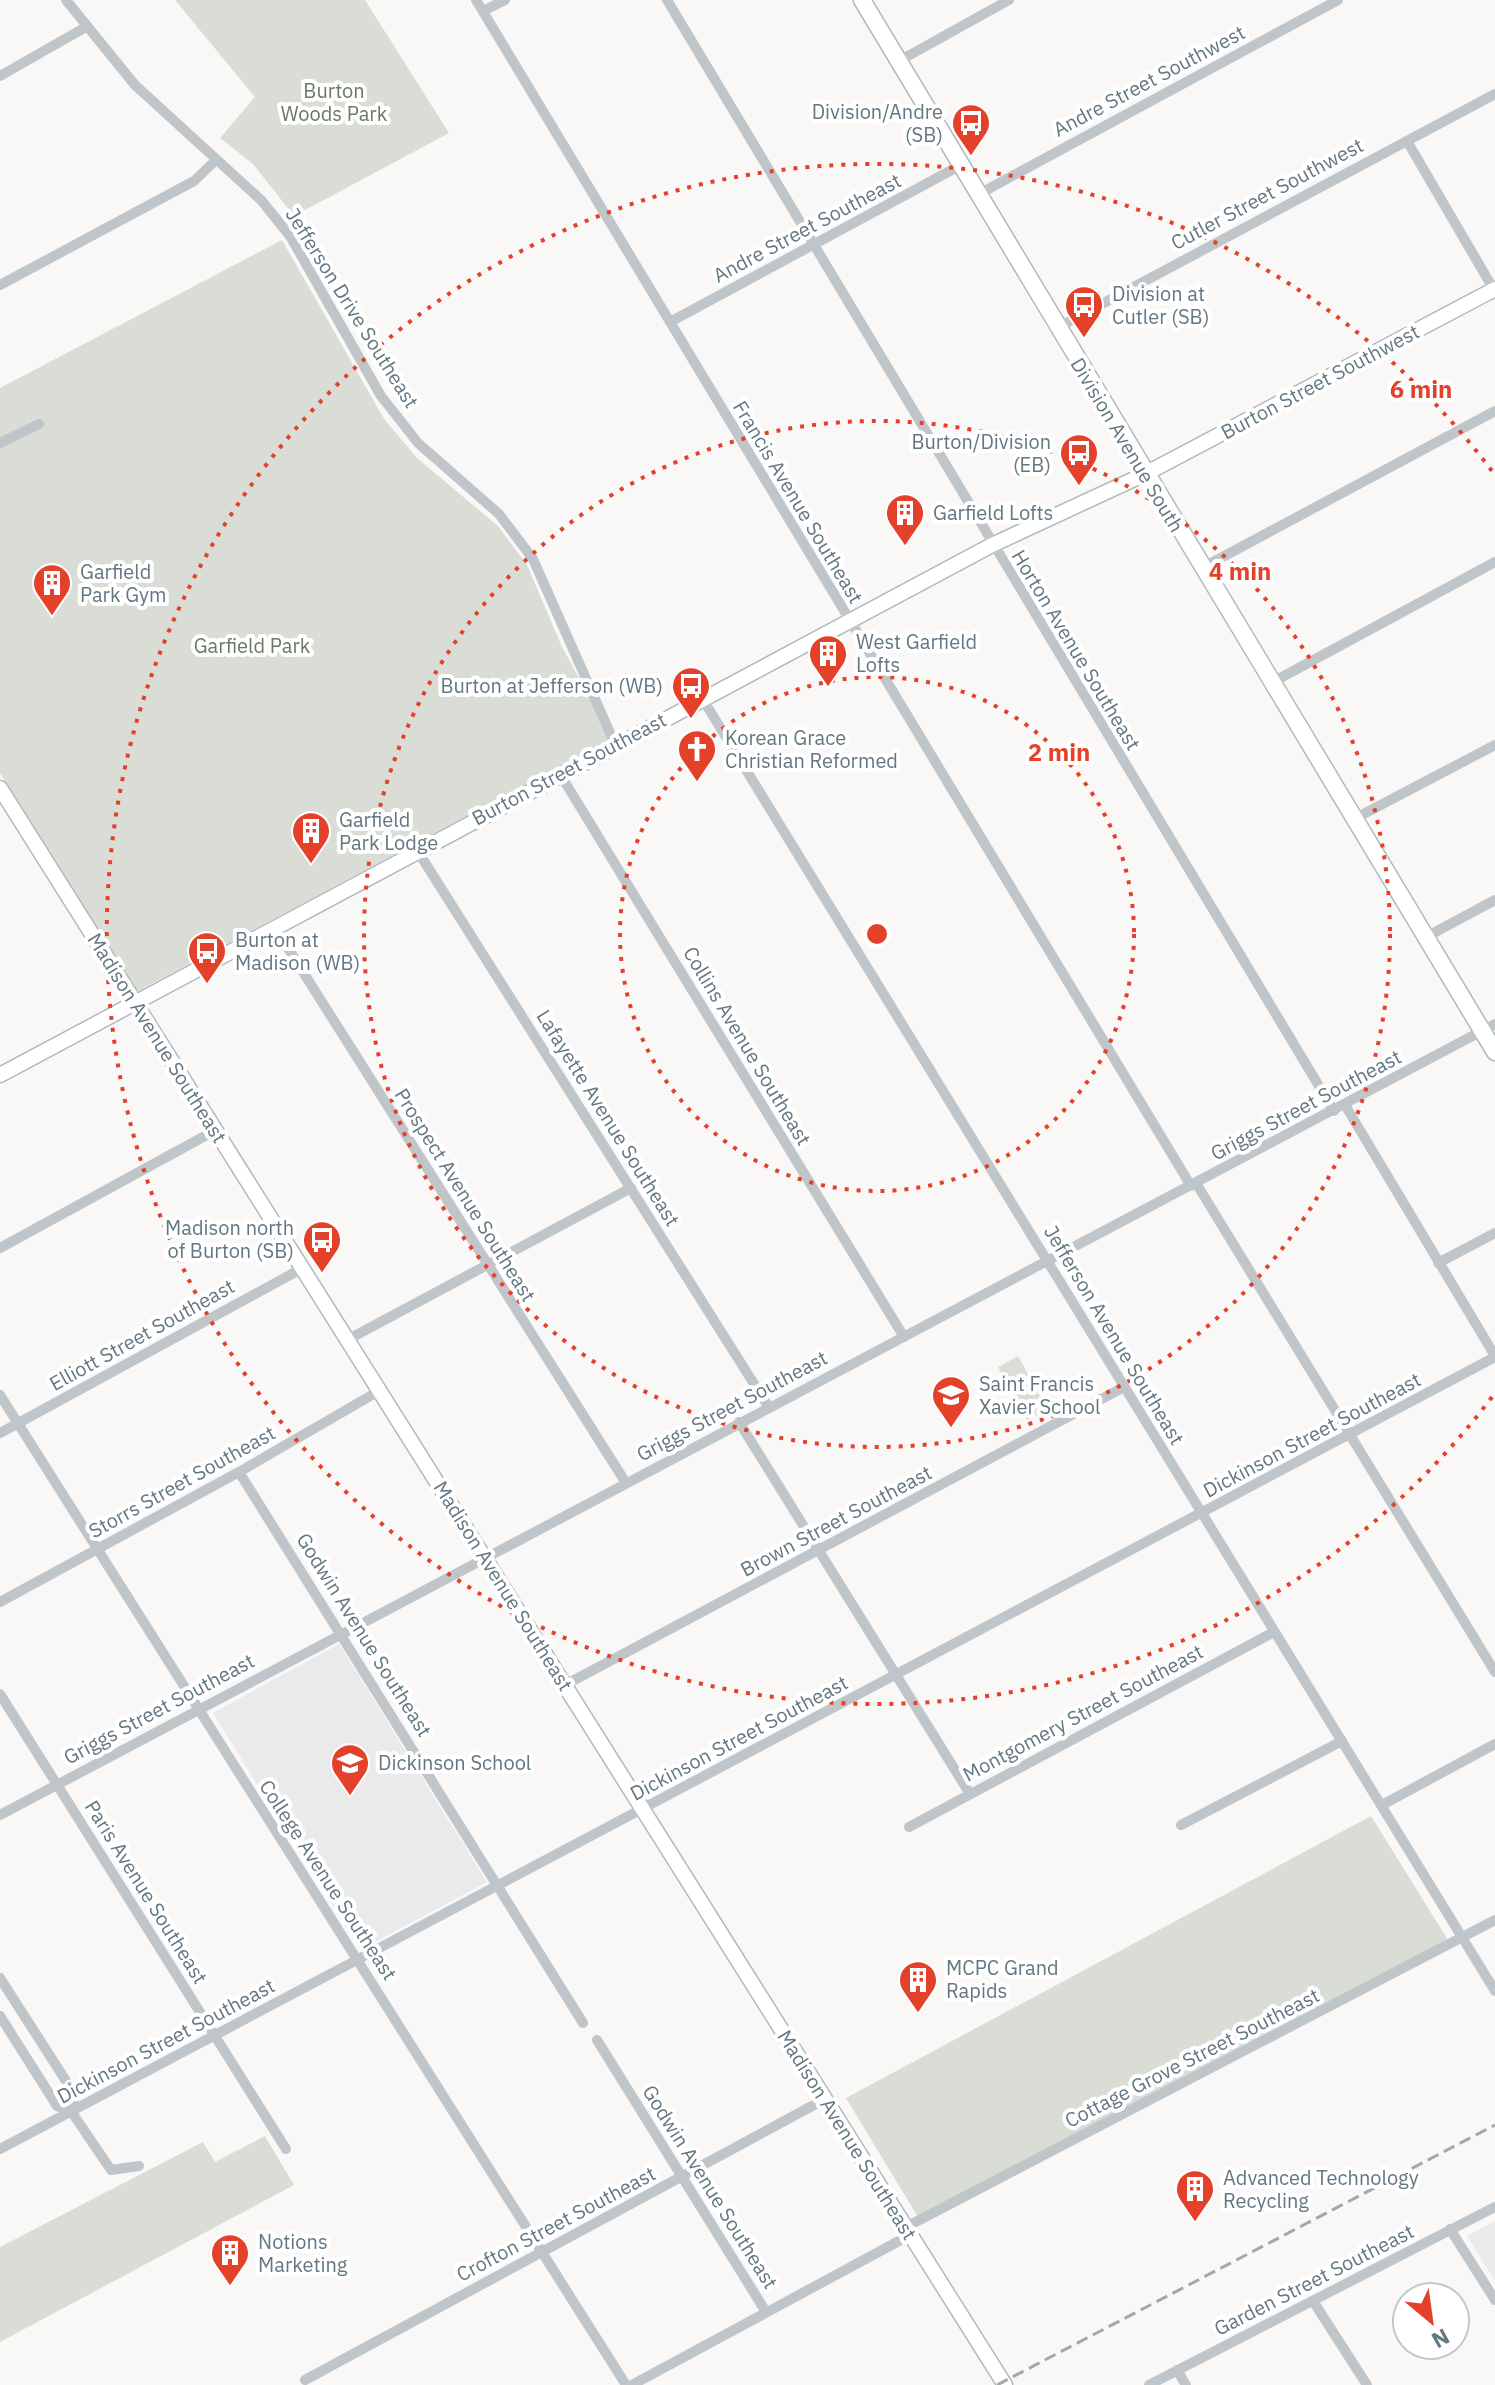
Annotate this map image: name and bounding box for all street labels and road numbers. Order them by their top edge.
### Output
street label: Andre Street Southwest [1048,18,1249,143]
street label: Cutler Street Southwest [1166,131,1368,256]
street label: Andre Street Southeast [708,167,905,289]
street label: Jefferson Drive Southeast [280,202,425,413]
street label: Burton Street Southwest [1216,318,1424,445]
street label: Division Avenue South [1065,352,1190,537]
street label: Francis Avenue Southeast [727,395,870,608]
street label: Horton Avenue Southeast [1006,545,1147,755]
street label: Burton Street Southeast [467,706,671,831]
street label: Madison Avenue Southeast [82,928,233,1148]
street label: Collins Avenue Southeast [677,941,818,1150]
street label: Lafayette Avenue Southeast [531,1004,686,1231]
street label: Griggs Street Southeast [1206,1043,1406,1166]
street label: Prospect Avenue Southeast [389,1083,542,1307]
street label: Jefferson Avenue Southeast [1038,1220,1191,1450]
street label: Elliott Street Southeast [44,1272,239,1397]
street label: Griggs Street Southeast [632,1344,832,1467]
street label: Dickinson Street Southeast [1198,1366,1425,1503]
street label: Storrs Street Southeast [84,1419,280,1544]
street label: Brown Street Southeast [735,1459,936,1583]
street label: Madison Avenue Southeast [428,1476,579,1696]
street label: Godwin Avenue Southeast [291,1528,438,1742]
street label: Montgomery Street Southeast [958,1638,1208,1787]
street label: Griggs Street Southeast [59,1647,259,1770]
street label: Dickinson Street Southeast [625,1669,852,1806]
street label: College Avenue Southeast [253,1774,403,1985]
street label: Paris Avenue Southeast [79,1795,214,1989]
street label: Dickinson Street Southeast [52,1972,279,2109]
street label: Cottage Grove Street Southeast [1060,1981,1324,2134]
street label: Madison Avenue Southeast [772,2025,923,2245]
street label: Godwin Avenue Southeast [637,2080,784,2294]
street label: Crofton Street Southeast [451,2160,660,2288]
street label: Garden Street Southeast [1209,2217,1418,2342]

